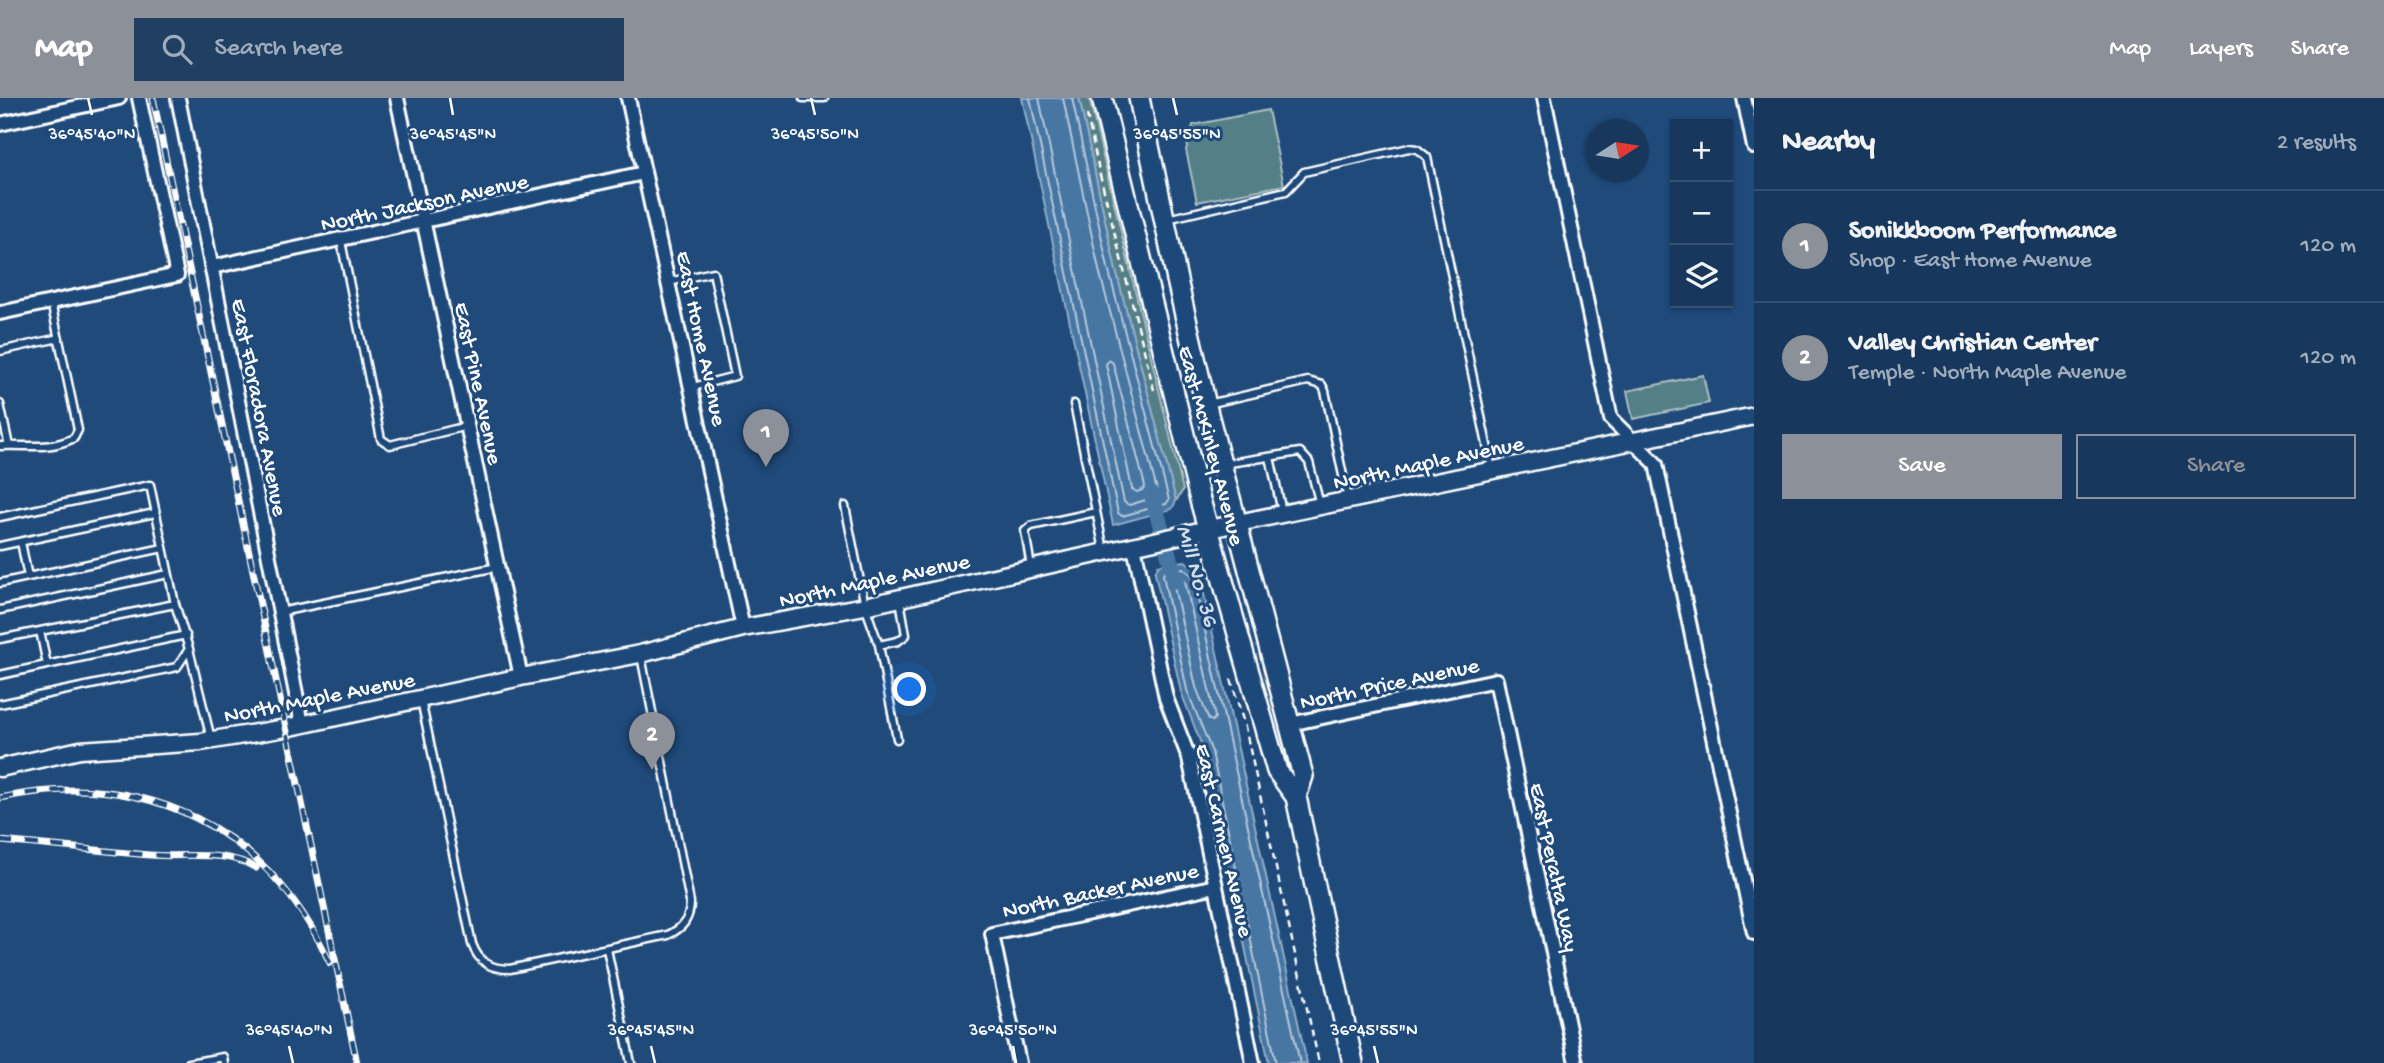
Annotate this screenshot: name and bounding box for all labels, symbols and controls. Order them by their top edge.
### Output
search box [134,18,624,81]
text: Map [35,30,92,68]
icon: search [158,30,196,68]
text: Search here [214,34,343,65]
text: Map [2109,35,2151,64]
text: Layers [2189,35,2253,64]
text: Share [2291,35,2349,64]
north arrow [1586,119,1649,182]
map controls [1670,119,1733,308]
button: + [1670,119,1733,182]
text: 36°45'40"N [47,125,136,146]
text: 36°45'45"N [409,125,496,146]
text: 36°45'50"N [770,125,859,146]
text: 36°45'55"N [1132,125,1221,146]
text: Nearby [1782,126,1875,161]
text: 2 results [2277,130,2356,157]
street label: North Jackson Avenue [319,169,532,240]
button: − [1670,182,1733,245]
text: Sonikkboom Performance [1849,217,2116,248]
text: 1 [1800,233,1810,260]
text: 120 m [2301,233,2356,260]
button: layers [1670,245,1733,308]
text: Shop · East Home Avenue [1849,248,2092,275]
street label: East Home Avenue [668,249,732,430]
street label: East Floradora Avenue [223,297,292,520]
street label: East Pine Avenue [446,300,507,469]
text: Valley Christian Center [1849,329,2096,360]
street label: East McKinley Avenue [1170,343,1250,550]
text: 2 [1799,345,1811,372]
text: 120 m [2301,345,2356,372]
text: Temple · North Maple Avenue [1849,360,2126,387]
pin: 1 [743,409,789,467]
street label: North Maple Avenue [1331,431,1527,498]
button: Save [1782,434,2062,499]
button: Share [2076,434,2356,499]
water label: Mill No. 36 [1167,522,1224,632]
street label: North Maple Avenue [777,549,973,616]
street label: North Price Avenue [1298,653,1483,718]
street label: North Maple Avenue [222,667,419,731]
your location [892,672,926,706]
pin: 2 [629,712,675,770]
street label: East Carmen Avenue [1187,742,1258,941]
street label: East Peralta Way [1521,781,1584,955]
street label: North Backer Avenue [1000,858,1202,926]
text: 36°45'40"N [244,1021,333,1042]
text: 36°45'45"N [607,1021,694,1042]
text: 36°45'50"N [968,1021,1057,1042]
text: 36°45'55"N [1329,1021,1418,1042]

